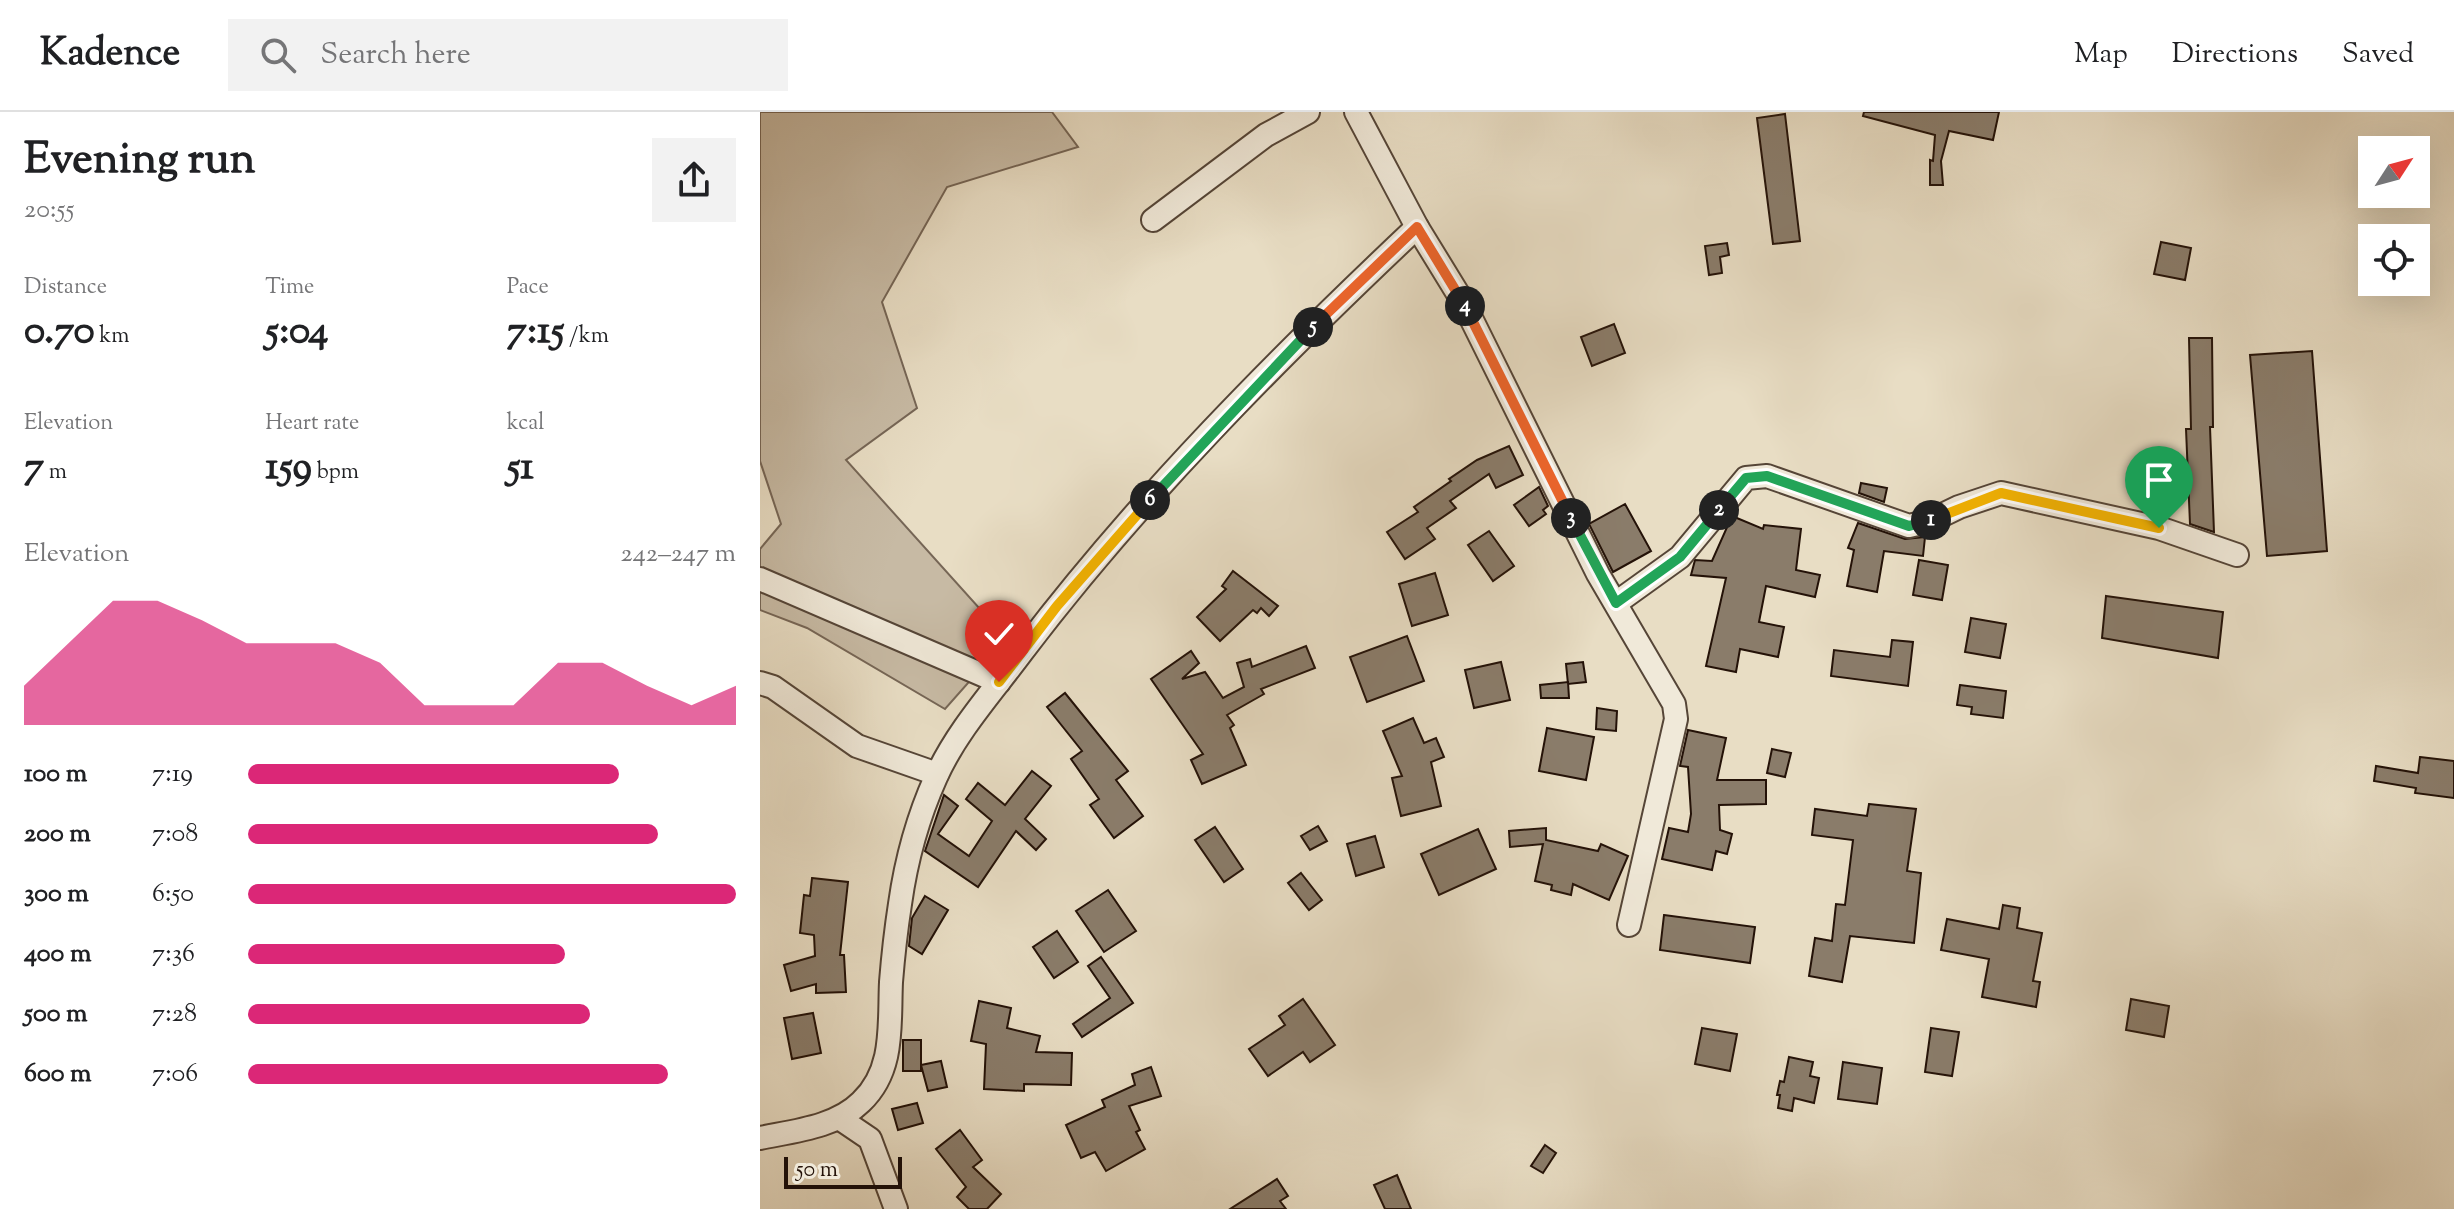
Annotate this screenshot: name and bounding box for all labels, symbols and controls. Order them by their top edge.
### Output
search box [228,19,788,91]
text: Kadence [40,28,180,82]
icon: search [256,33,300,77]
text: Search here [320,34,471,77]
text: Map [2074,35,2128,75]
text: Directions [2172,35,2298,75]
text: Saved [2342,35,2414,75]
text: Evening run [24,130,256,193]
north arrow [2358,136,2430,208]
map controls [2358,136,2430,296]
button: share [652,138,736,222]
text: 20:55 [24,192,74,229]
button: locate [2358,224,2430,296]
text: Distance [24,272,107,304]
text: Time [265,272,314,304]
text: Pace [507,272,549,304]
pin: 4 [1445,286,1485,326]
text: 4 [1459,290,1471,322]
text: 0.70 [24,304,95,361]
text: 5:04 [265,304,328,361]
text: 7:15 [507,304,564,361]
pin: 5 [1293,307,1333,347]
text: 5 [1309,311,1317,343]
text: km [95,321,129,353]
text: /km [564,321,609,353]
text: Elevation [24,408,113,440]
text: Heart rate [265,408,359,440]
text: kcal [507,408,544,440]
text: 7 [24,440,44,497]
text: 159 [265,440,312,497]
text: 51 [507,440,534,497]
pin [2125,446,2193,528]
text: m [44,457,67,489]
text: bpm [312,457,359,489]
icon: arrive [2137,458,2181,502]
pin: 6 [1130,480,1170,520]
text: 6 [1145,484,1155,516]
pin: 2 [1699,490,1739,530]
text: 2 [1714,494,1724,526]
pin: 3 [1551,498,1591,538]
pin: 1 [1911,500,1951,540]
text: 3 [1567,502,1575,534]
text: 1 [1927,504,1935,536]
text: Elevation [24,536,129,573]
text: 242–247 m [620,536,736,573]
pin [965,600,1033,682]
icon: check [977,612,1021,656]
text: 100 m [24,756,87,793]
text: 7:19 [152,756,193,793]
text: 200 m [24,816,91,853]
text: 7:08 [152,816,198,853]
text: 300 m [24,876,89,913]
text: 6:50 [152,876,194,913]
text: 400 m [24,936,91,973]
text: 7:36 [152,936,195,973]
text: 500 m [24,996,87,1033]
text: 7:28 [152,996,197,1033]
text: 600 m [24,1056,91,1093]
text: 7:06 [152,1056,198,1093]
scale bar [784,1153,902,1189]
text: 50 m [796,1155,838,1187]

